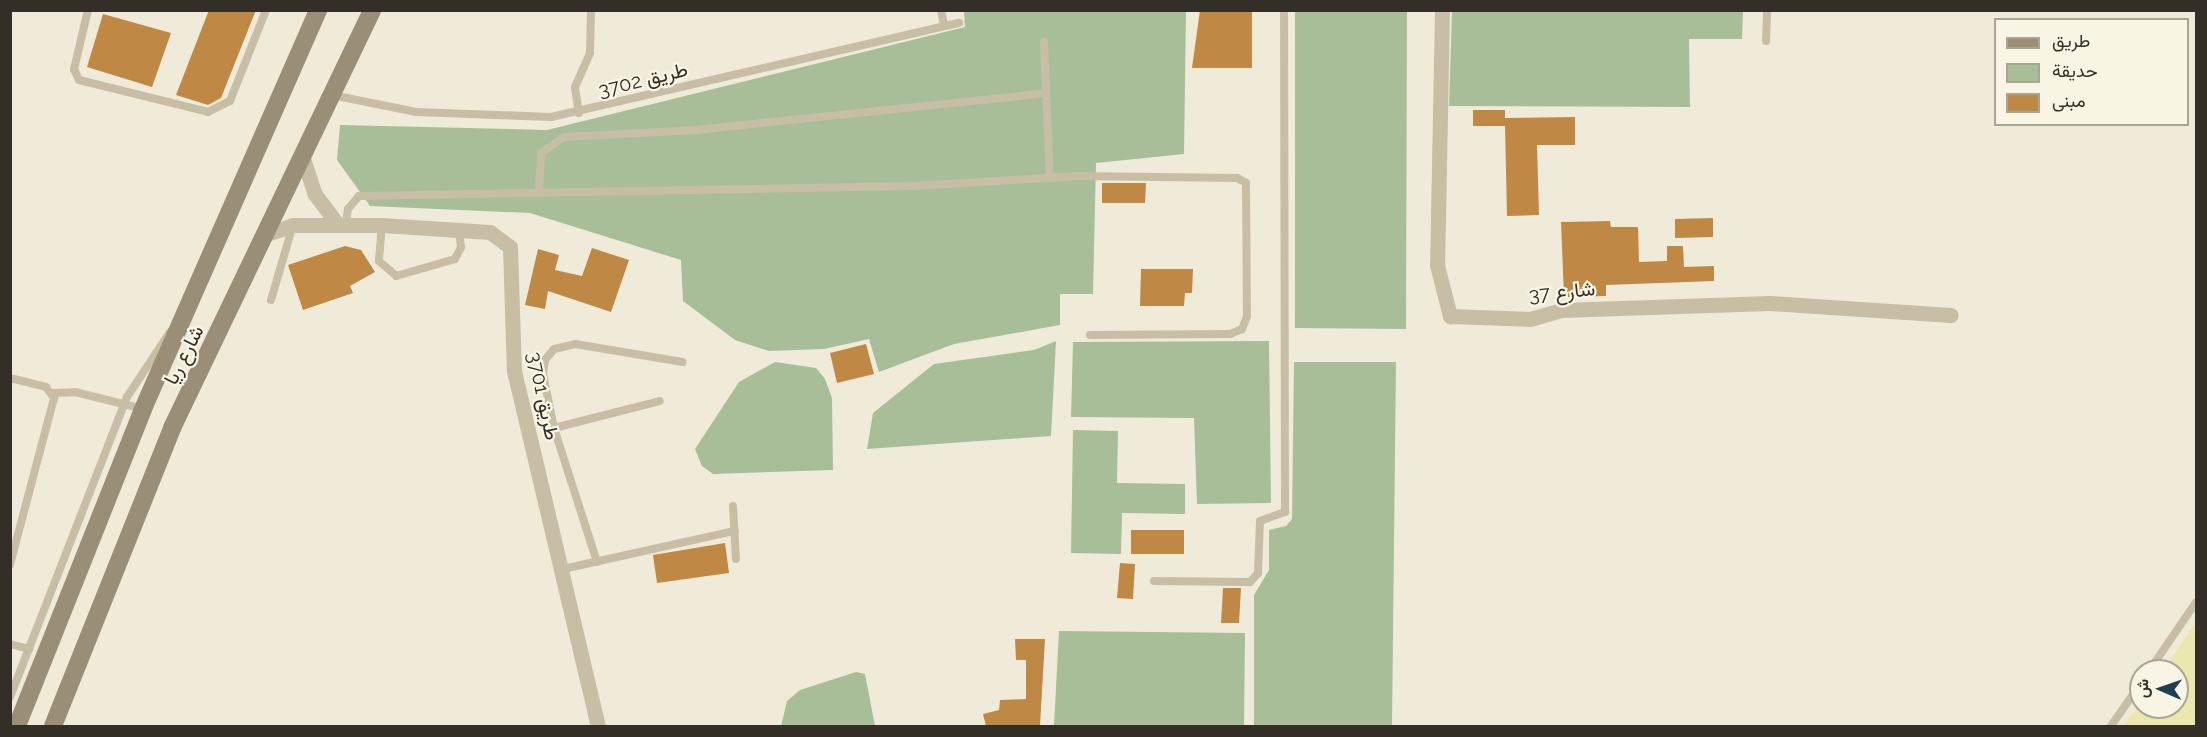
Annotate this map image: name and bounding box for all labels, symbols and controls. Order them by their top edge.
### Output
legend [1994,18,2189,126]
text: طريق [2052,30,2090,51]
street label: طريق 3702 [596,57,690,103]
text: حديقة [2052,60,2098,81]
text: مبنى [2052,90,2086,111]
street label: شارع 37 [1528,277,1596,307]
street label: شارع ريا [159,321,209,389]
street label: طريق 3701 [522,350,564,442]
north arrow [2129,659,2189,719]
text: ش [2133,678,2152,698]

